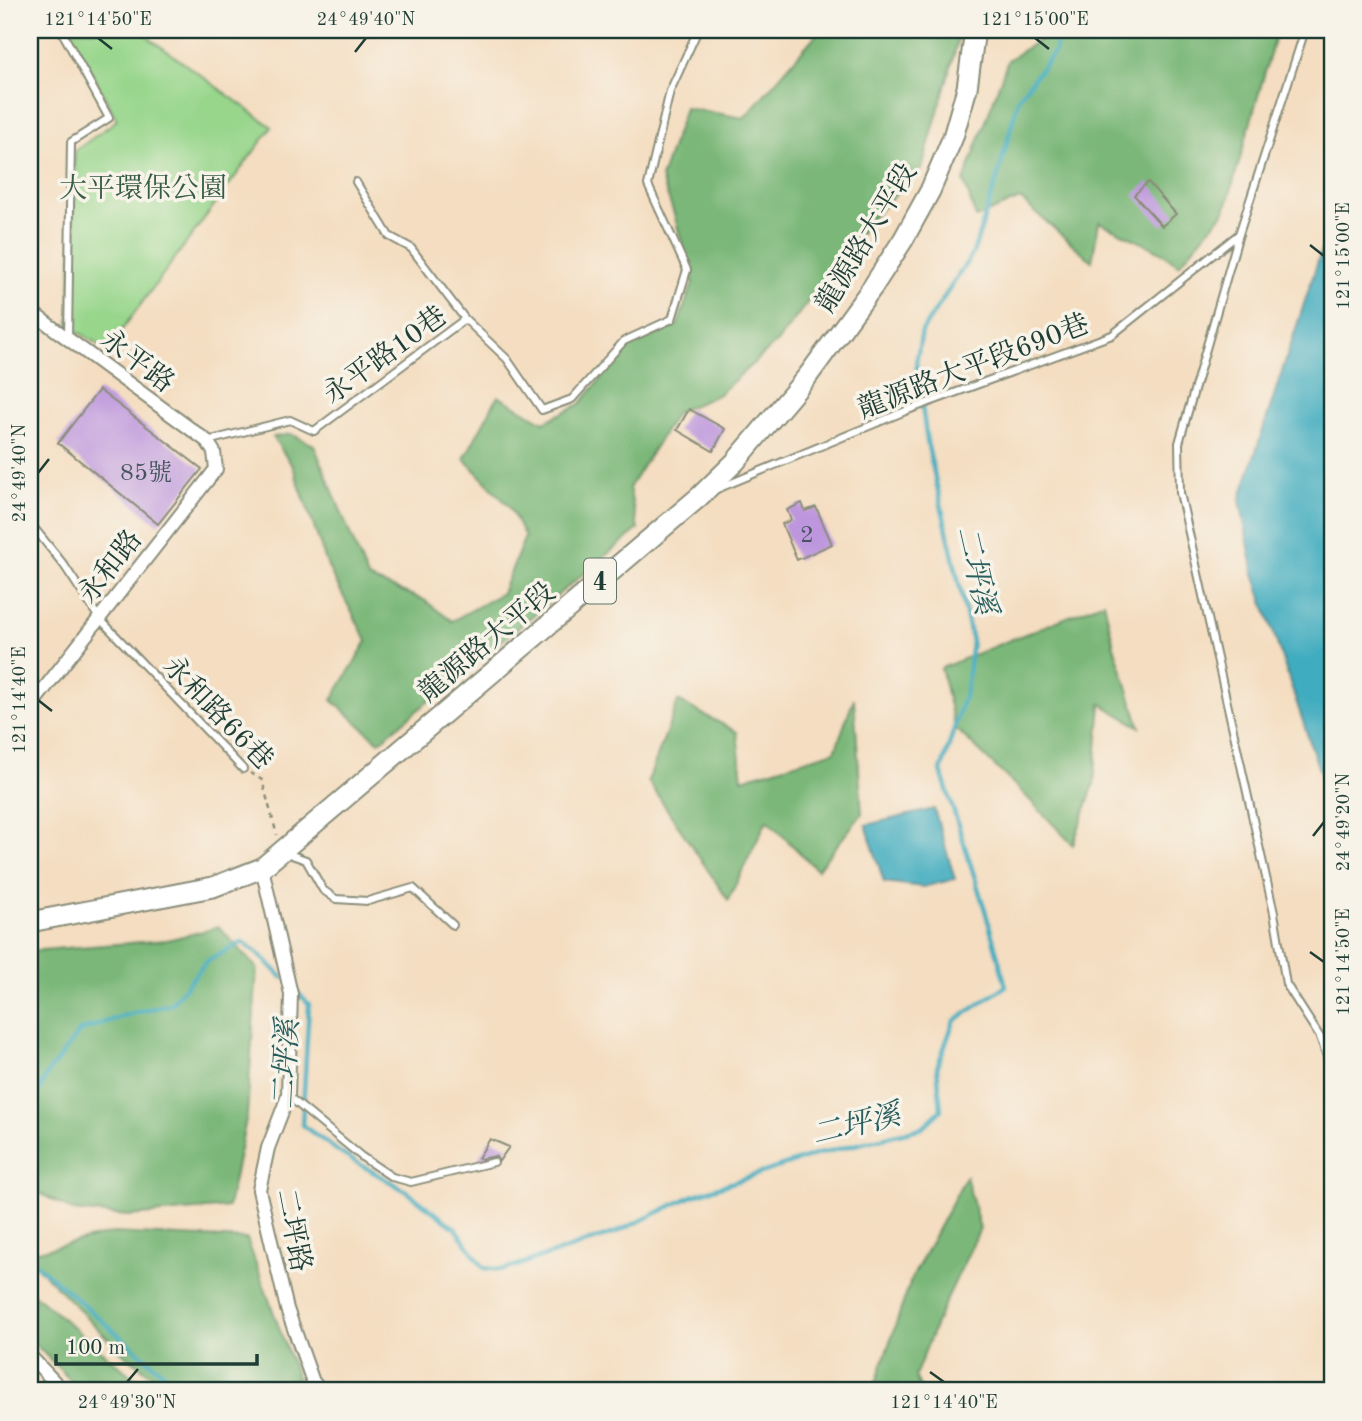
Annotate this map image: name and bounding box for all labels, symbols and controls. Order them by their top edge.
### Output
text: 121°14'50"E [44,11,152,29]
text: 24°49'40"N [317,11,415,29]
text: 121°15'00"E [981,11,1089,29]
street label: 龍源路大平段 [810,158,923,318]
park label: 大平環保公園 [59,173,227,204]
text: 121°15'00"E [1335,202,1353,310]
street label: 永平路10巷 [317,300,452,410]
street label: 龍源路大平段690巷 [854,308,1093,425]
street label: 永平路 [94,324,180,399]
text: 24°49'40"N [11,424,29,522]
house number: 85號 [120,459,172,486]
water label: 二坪溪 [950,523,1003,621]
street label: 永和路 [72,524,148,610]
house number: 2 [800,524,814,548]
road number: 4 [584,558,616,604]
street label: 龍源路大平段 [413,576,561,708]
text: 121°14'40"E [11,646,29,754]
street label: 永和路66巷 [157,650,279,776]
text: 24°49'20"N [1335,773,1353,871]
text: 121°14'50"E [1335,908,1353,1016]
water label: 二坪溪 [267,1015,304,1110]
water label: 二坪溪 [808,1097,907,1151]
street label: 二坪路 [270,1186,317,1274]
scale bar [56,1323,257,1367]
text: 100 m [66,1338,125,1359]
text: 24°49'30"N [78,1394,176,1412]
text: 121°14'40"E [890,1394,998,1412]

